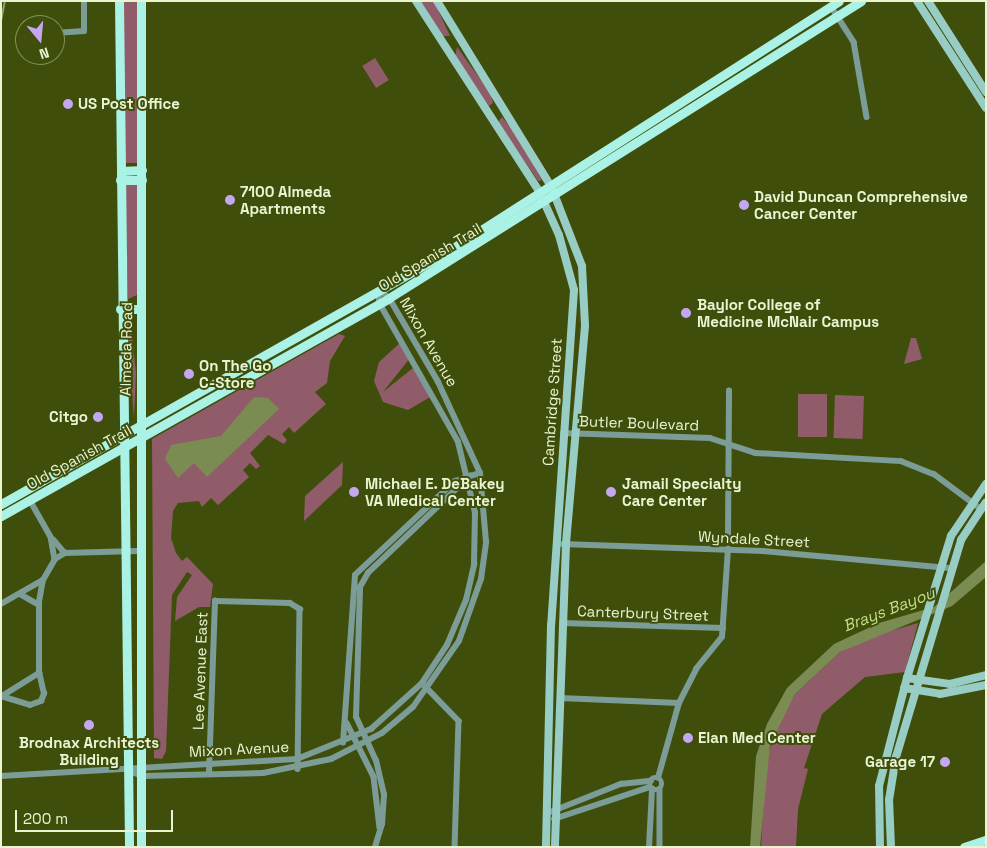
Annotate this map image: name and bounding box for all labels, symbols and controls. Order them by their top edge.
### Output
north arrow [15,15,65,65]
text: N [37,43,51,63]
place label: US Post Office [78,95,180,113]
marker: US Post Office [62,98,74,110]
place label: 7100 Almeda Apartments [240,182,331,217]
place label: David Duncan Comprehensive Cancer Center [754,187,968,222]
marker: 7100 Almeda Apartments [224,194,236,206]
marker: David Duncan Comprehensive Cancer Center [738,199,750,211]
street label: Old Spanish Trail [375,219,485,295]
street label: Mixon Avenue [396,294,462,390]
place label: Baylor College of Medicine McNair Campus [697,295,879,330]
street label: Almeda Road [116,302,136,396]
marker: Baylor College of Medicine McNair Campus [679,306,693,320]
street label: Cambridge Street [539,338,565,466]
place label: On The Go C-Store [199,356,272,391]
marker: On The Go C-Store [183,368,195,380]
place label: Citgo [49,408,88,426]
marker: Citgo [92,411,104,423]
street label: Butler Boulevard [579,412,699,434]
street label: Old Spanish Trail [23,421,135,493]
place label: Michael E. DeBakey VA Medical Center [365,474,505,509]
place label: Jamail Specialty Care Center [622,474,741,509]
marker: Michael E. DeBakey VA Medical Center [347,485,361,499]
marker: Jamail Specialty Care Center [604,485,618,499]
street label: Wyndale Street [698,527,810,551]
water label: Brays Bayou [840,584,938,636]
street label: Canterbury Street [577,602,709,624]
street label: Lee Avenue East [189,612,211,730]
marker: Brodnax Architects Building [83,719,95,731]
place label: Elan Med Center [698,729,816,747]
marker: Elan Med Center [682,732,694,744]
place label: Brodnax Architects Building [19,733,159,768]
street label: Mixon Avenue [188,737,290,761]
place label: Garage 17 [865,753,935,771]
marker: Garage 17 [939,756,951,768]
scale bar [18,800,175,832]
text: 200 m [23,809,68,828]

